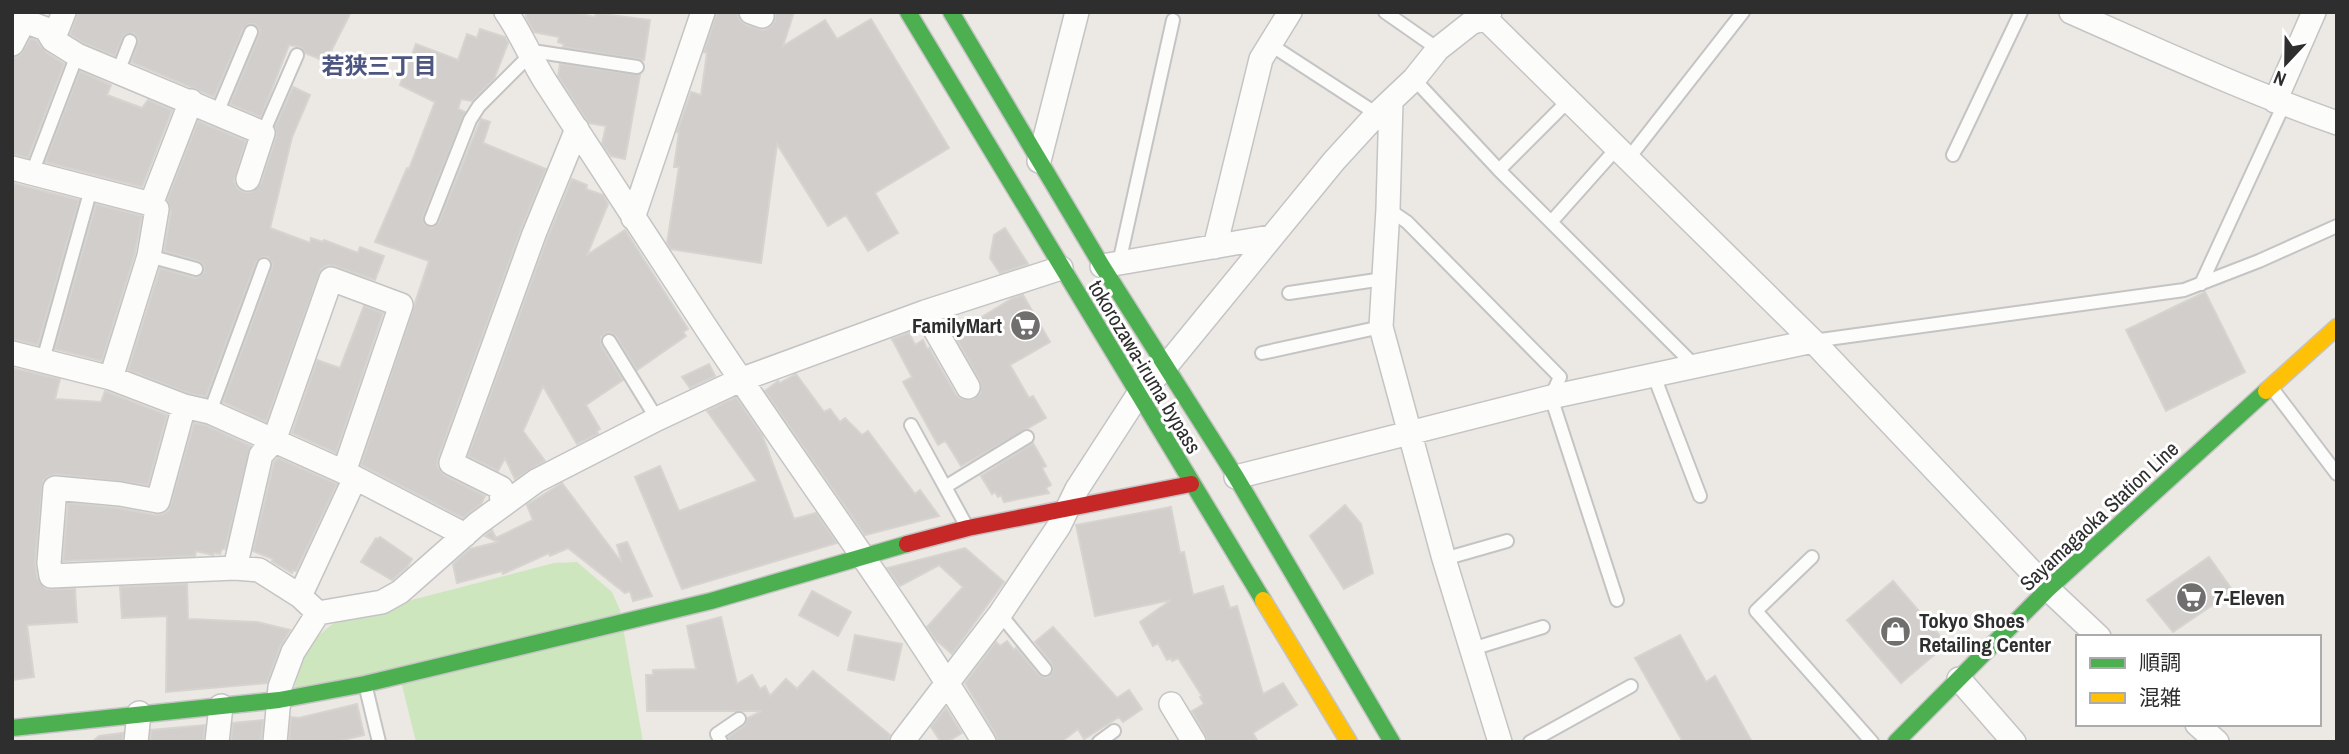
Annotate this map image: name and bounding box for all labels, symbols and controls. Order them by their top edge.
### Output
north arrow [2251,28,2321,98]
district label: 若狭三丁目 [322,50,437,81]
text: N [2270,65,2290,93]
street label: tokorozawa-iruma bypass [1082,275,1208,459]
supermarket icon: FamilyMart [1008,308,1042,342]
place label: FamilyMart [912,311,1002,340]
street label: Sayamagaoka Station Line [2013,435,2185,597]
supermarket icon: 7-Eleven [2174,580,2208,614]
place label: 7-Eleven [2214,583,2285,612]
place label: Tokyo Shoes Retailing Center [1919,606,2051,659]
shop icon: Tokyo Shoes Retailing Center [1879,615,1913,649]
legend [2076,635,2321,726]
text: 順調 [2139,648,2181,677]
text: 混雑 [2139,683,2181,712]

